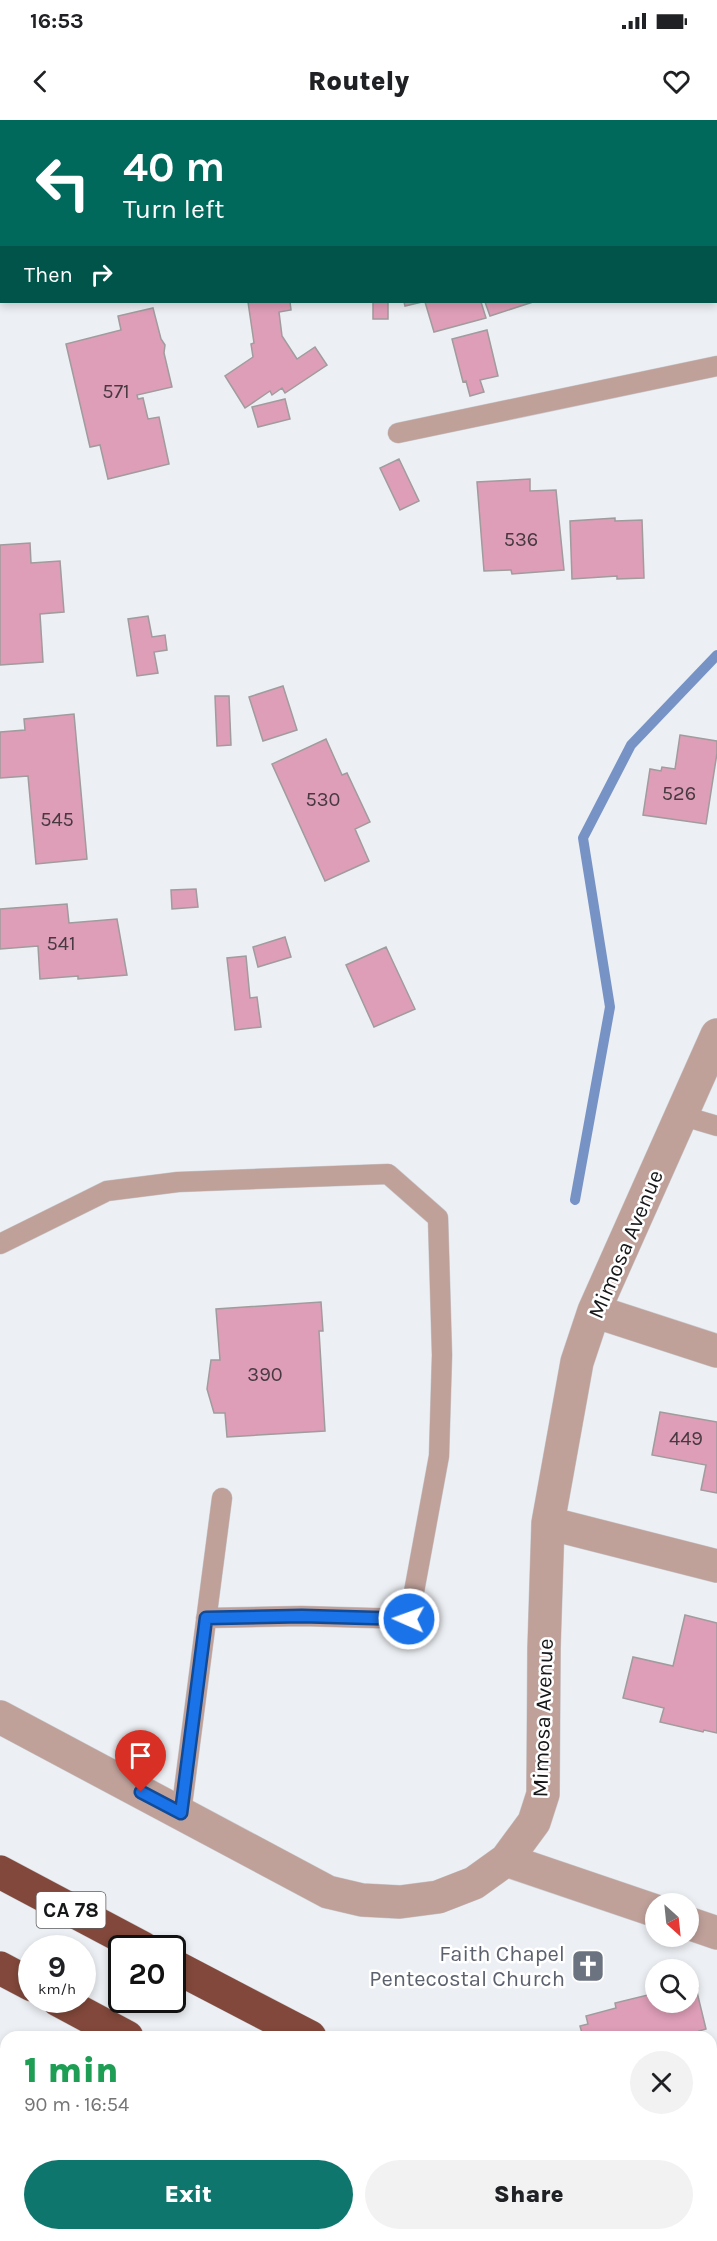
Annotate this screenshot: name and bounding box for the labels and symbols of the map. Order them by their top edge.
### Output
house number: 571 [102,380,130,403]
house number: 536 [504,528,538,551]
house number: 526 [662,782,696,805]
house number: 530 [306,788,340,811]
house number: 545 [40,808,74,831]
house number: 541 [46,932,76,955]
street label: Mimosa Avenue [583,1166,669,1323]
house number: 390 [247,1363,283,1386]
house number: 449 [669,1427,703,1450]
position arrow [377,1587,441,1651]
street label: Mimosa Avenue [527,1638,559,1798]
pin [115,1730,166,1792]
road number: CA 78 [36,1892,106,1928]
north arrow [645,1893,699,1947]
speed limit sign: 20 [108,1935,186,2013]
place label: Faith Chapel Pentecostal Church [369,1941,565,1992]
church icon: Faith Chapel Pentecostal Church [570,1948,606,1984]

